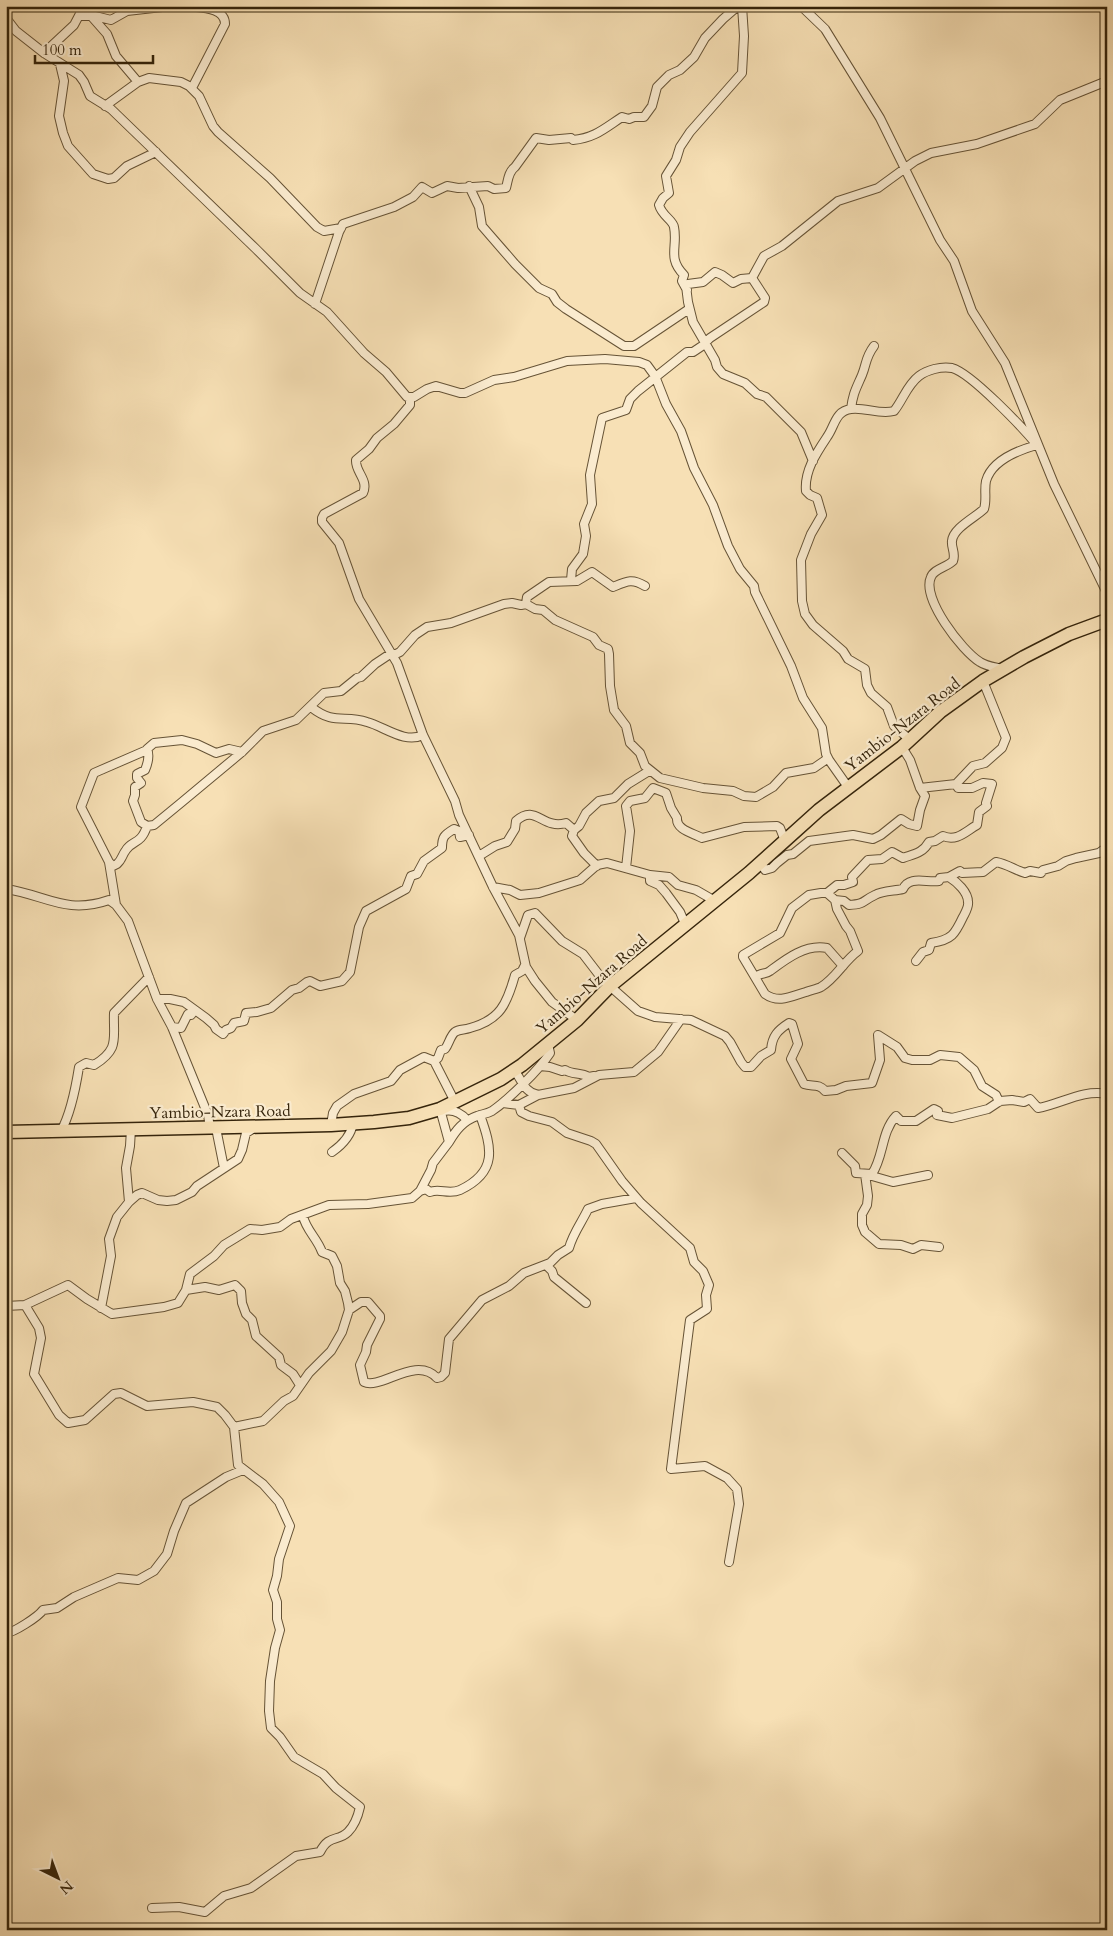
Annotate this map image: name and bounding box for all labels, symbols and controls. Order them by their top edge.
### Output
scale bar [35,32,152,64]
text: 100 m [42,40,82,60]
street label: Yambio-Nzara Road [840,672,965,777]
street label: Yambio-Nzara Road [531,930,653,1039]
street label: Yambio-Nzara Road [149,1100,291,1124]
north arrow [32,1854,82,1904]
text: N [55,1876,77,1898]

